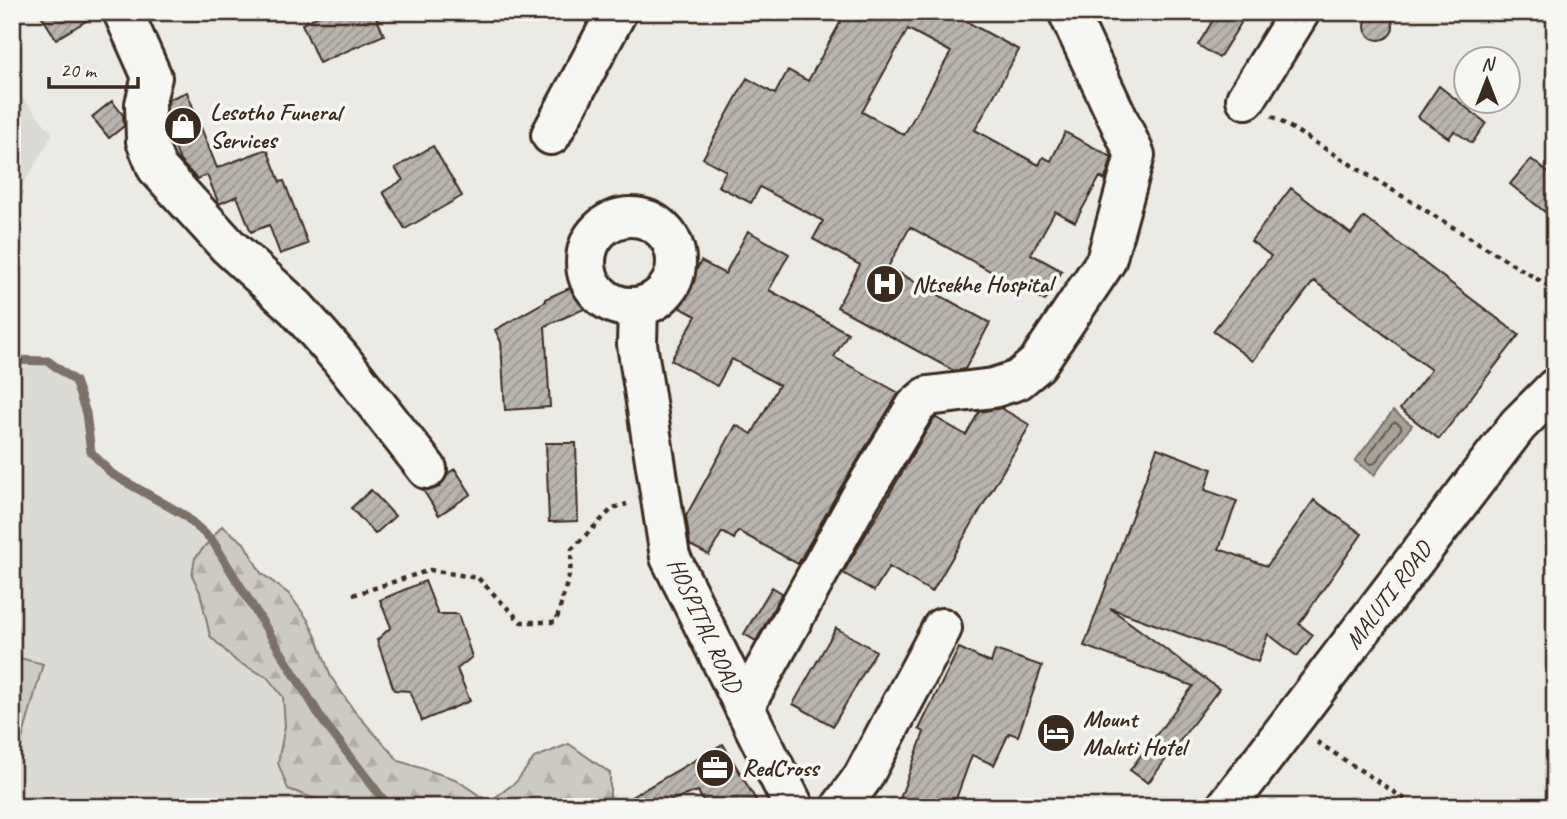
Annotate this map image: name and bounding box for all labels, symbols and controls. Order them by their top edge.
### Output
scale bar [49,46,138,90]
north arrow [1452,46,1522,116]
text: N [1481,52,1496,76]
text: 20 m [60,57,98,83]
place label: Lesotho Funeral Services [210,97,345,155]
shop icon: Lesotho Funeral Services [162,105,204,147]
hospital icon: Ntsekhe Hospital [864,263,906,305]
place label: Ntsekhe Hospital [912,269,1057,299]
street label: MALUTI ROAD [1338,534,1439,655]
street label: HOSPITAL ROAD [661,553,750,699]
place label: Mount Maluti Hotel [1083,704,1190,762]
hotel icon: Mount Maluti Hotel [1035,712,1077,754]
office icon: RedCross [694,747,736,789]
place label: RedCross [742,753,821,783]

